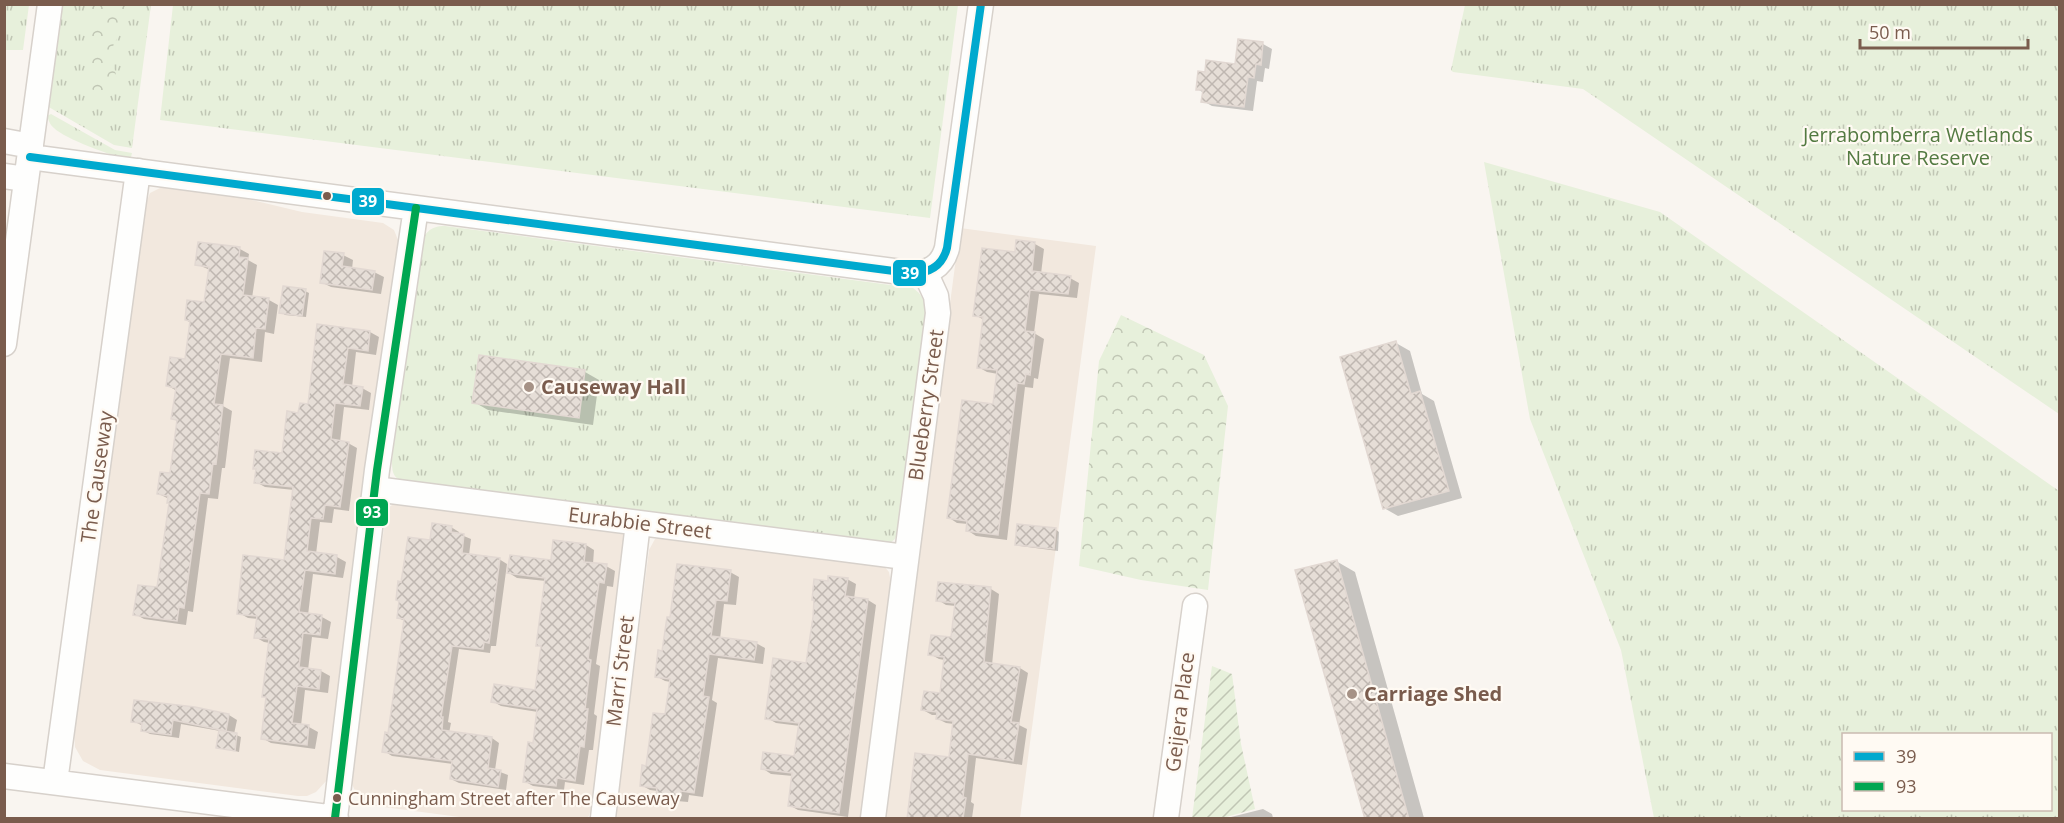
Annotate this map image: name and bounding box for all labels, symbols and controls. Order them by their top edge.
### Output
scale bar [1860,12,2028,50]
text: 50 m [1869,20,1911,44]
park label: Jerrabomberra Wetlands Nature Reserve [1801,121,2033,171]
line badge: 39 [351,187,385,216]
unlabelled marker [321,190,333,202]
text: 39 [359,190,377,212]
line badge: 39 [892,259,927,287]
text: 39 [901,262,919,284]
street label: Blueberry Street [902,328,949,482]
place label: Causeway Hall [541,373,686,400]
marker: Causeway Hall [522,380,536,394]
street label: The Causeway [74,408,119,545]
line badge: 93 [355,498,389,527]
street label: Eurabbie Street [567,500,713,545]
text: 93 [363,501,381,523]
street label: Marri Street [599,614,640,728]
street label: Geijera Place [1159,650,1200,773]
place label: Carriage Shed [1364,680,1502,707]
marker: Carriage Shed [1345,687,1359,701]
legend [1842,733,2052,811]
text: 39 [1896,744,1917,768]
text: 93 [1896,774,1917,798]
place label: Cunningham Street after The Causeway [348,786,681,810]
marker: Cunningham Street after The Causeway [331,792,343,804]

